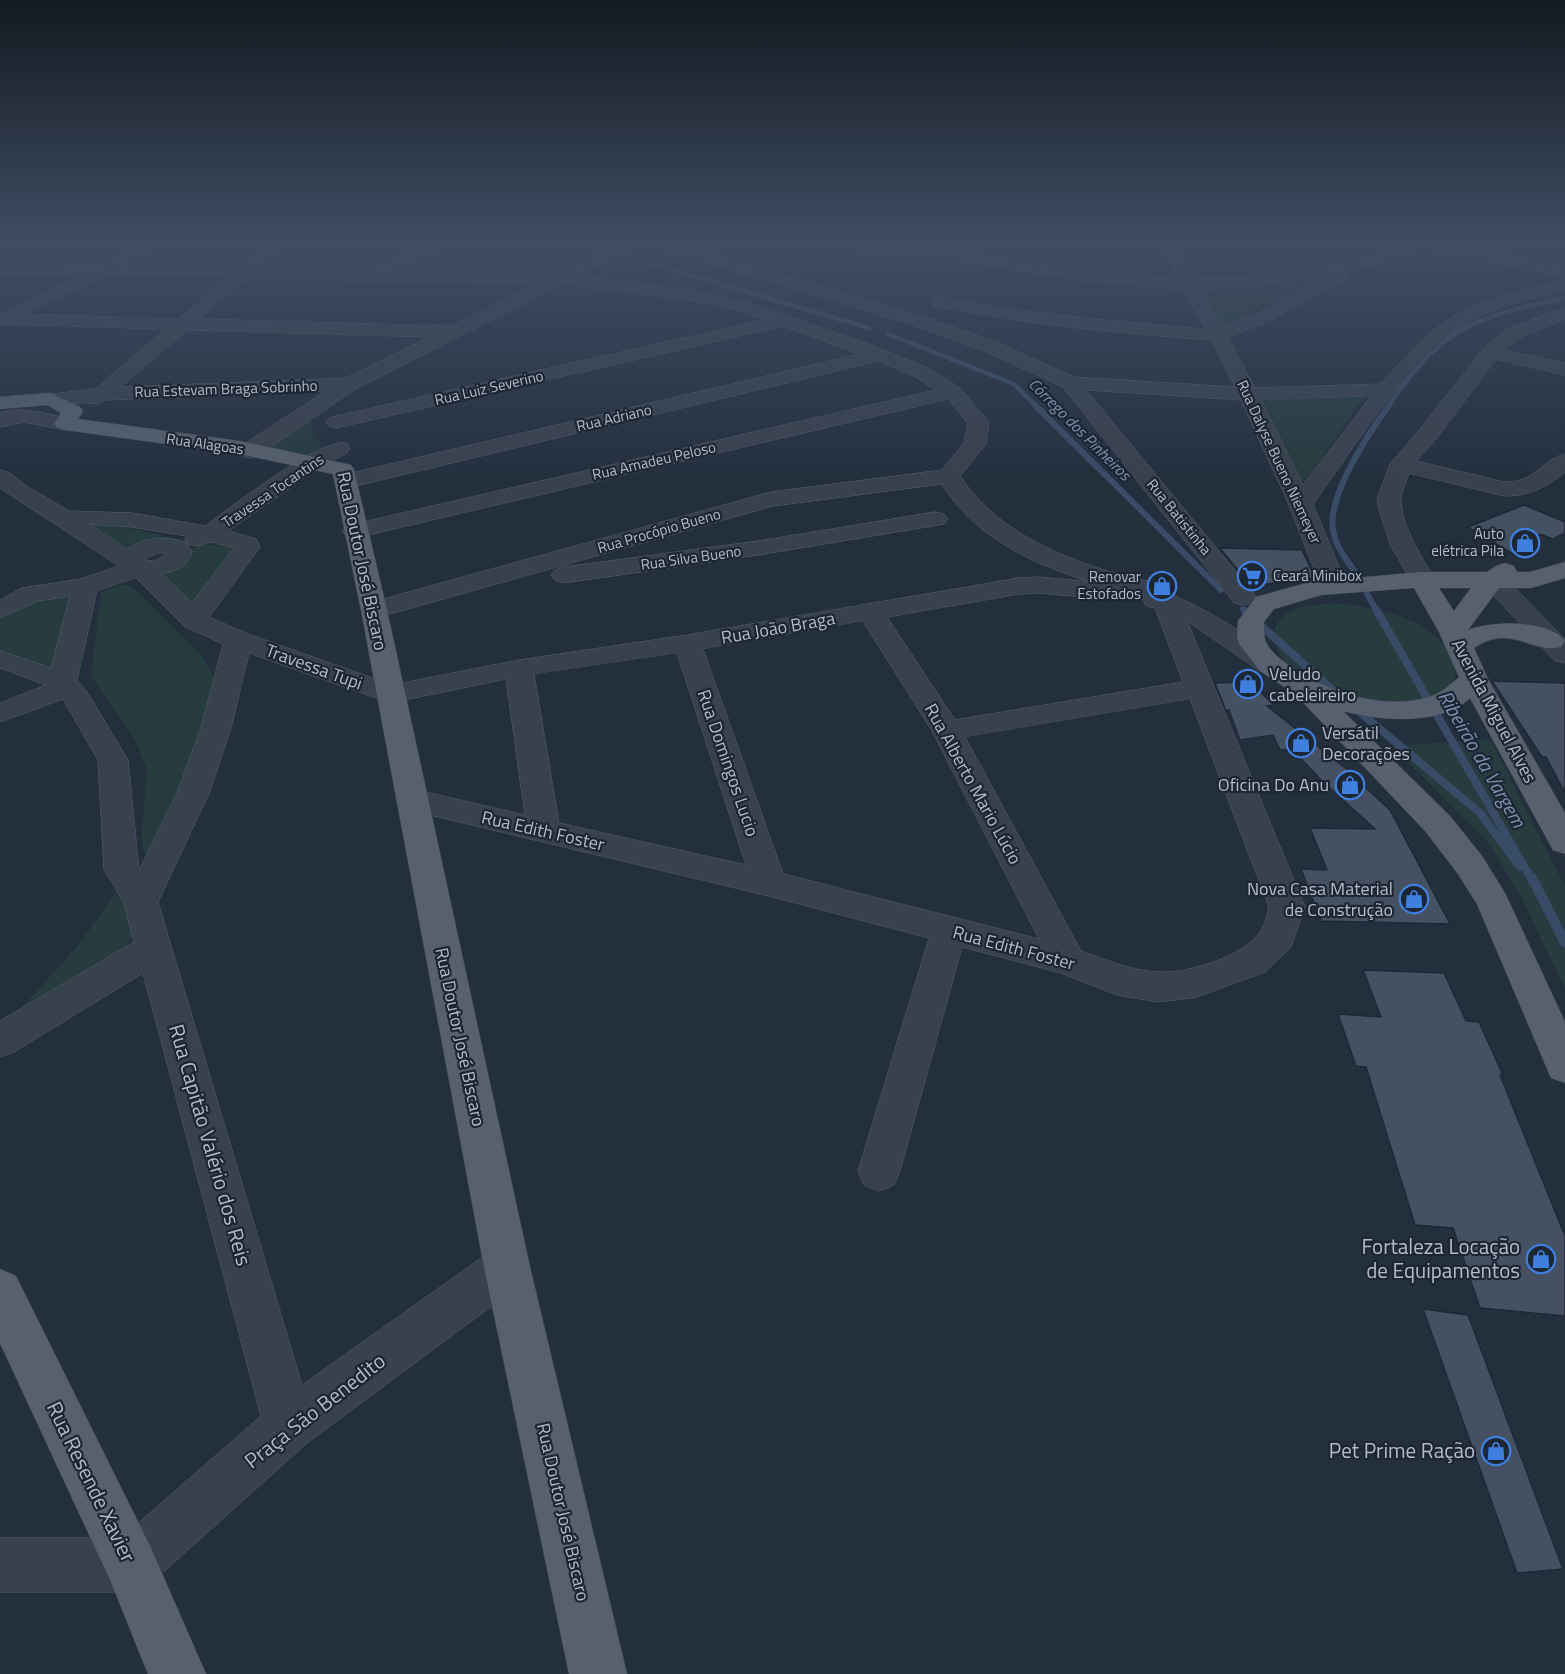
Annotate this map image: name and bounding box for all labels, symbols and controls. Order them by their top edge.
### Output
street label: Rua Luiz Severino [432,364,546,411]
water label: Córrego dos Pinheiros [1023,372,1138,487]
street label: Rua Estevam Braga Sobrinho [134,374,318,403]
street label: Rua Dalyse Bueno Niemeyer [1231,376,1328,548]
street label: Rua Adriano [574,398,654,437]
street label: Rua Alagoas [165,427,245,460]
street label: Rua Amadeu Peloso [590,435,718,486]
street label: Travessa Tocantins [217,448,328,533]
street label: Rua Doutor José Biscaro [330,469,395,653]
street label: Rua Batistinha [1141,474,1218,560]
street label: Rua Procópio Bueno [594,502,723,559]
place label: Auto elétrica Pila [1431,522,1504,562]
shop icon: Auto elétrica Pila [1509,527,1541,559]
street label: Rua Silva Bueno [639,539,743,576]
supermarket icon: Ceará Minibox [1236,560,1268,592]
place label: Ceará Minibox [1273,564,1362,587]
place label: Renovar Estofados [1077,565,1141,605]
shop icon: Renovar Estofados [1146,570,1178,602]
street label: Rua João Braga [719,604,837,651]
street label: Avenida Miguel Alves [1445,634,1544,788]
street label: Travessa Tupi [262,637,366,697]
place label: Veludo cabeleireiro [1269,660,1356,708]
shop icon: Veludo cabeleireiro [1232,668,1264,700]
water label: Ribeirão da Vargem [1430,684,1535,834]
street label: Rua Domingos Lucio [691,686,766,840]
street label: Rua Alberto Mario Lúcio [918,698,1029,869]
place label: Versátil Decorações [1322,719,1410,767]
shop icon: Versátil Decorações [1285,727,1317,759]
shop icon: Oficina Do Anu [1334,769,1366,801]
place label: Oficina Do Anu [1218,771,1329,798]
street label: Rua Edith Foster [479,803,607,858]
place label: Nova Casa Material de Construção [1247,875,1393,923]
shop icon: Nova Casa Material de Construção [1398,883,1430,915]
street label: Rua Edith Foster [950,918,1078,977]
street label: Rua Doutor José Biscaro [428,945,493,1129]
street label: Rua Capitão Valério dos Reis [161,1020,261,1269]
place label: Fortaleza Locação de Equipamentos [1361,1230,1520,1286]
shop icon: Fortaleza Locação de Equipamentos [1525,1243,1557,1275]
street label: Praça São Benedito [237,1345,392,1476]
street label: Rua Resende Xavier [39,1396,145,1567]
street label: Rua Doutor José Biscaro [530,1420,597,1604]
place label: Pet Prime Ração [1329,1434,1475,1466]
shop icon: Pet Prime Ração [1480,1435,1512,1467]

